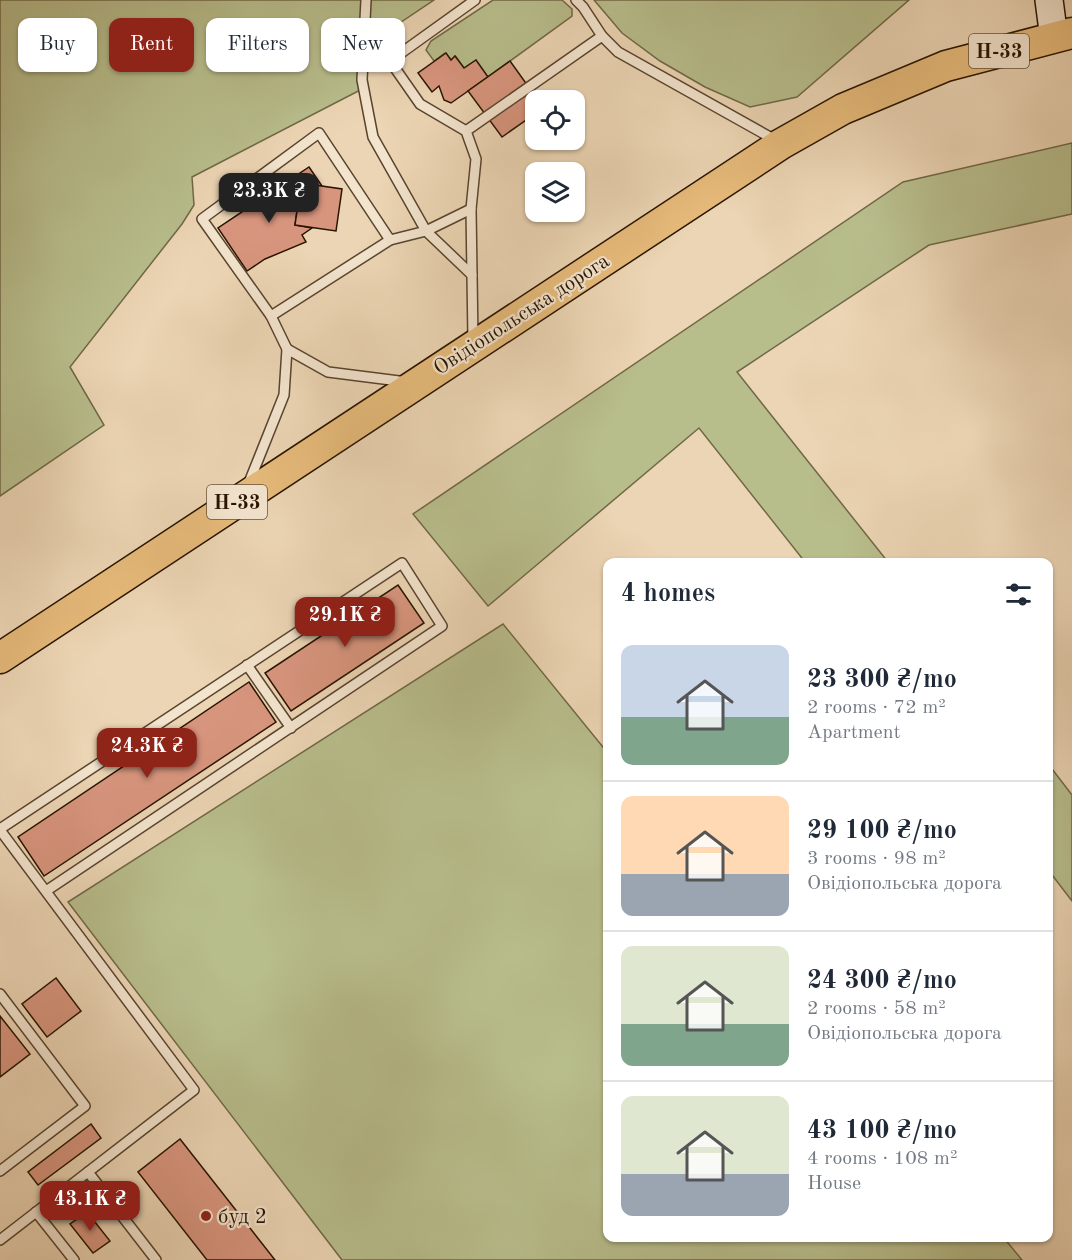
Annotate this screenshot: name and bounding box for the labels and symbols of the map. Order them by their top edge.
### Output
road number: Н-33 [969,34,1029,68]
pin: 23.3K ₴ [214,173,324,224]
street label: Овідіопольська дорога [430,251,613,380]
road number: Н-33 [207,485,267,519]
pin: 29.1K ₴ [290,597,400,648]
pin: 24.3K ₴ [92,728,202,779]
pin: 43.1K ₴ [35,1181,145,1232]
place label: буд 2 [218,1207,267,1228]
marker: буд 2 [199,1209,213,1223]

